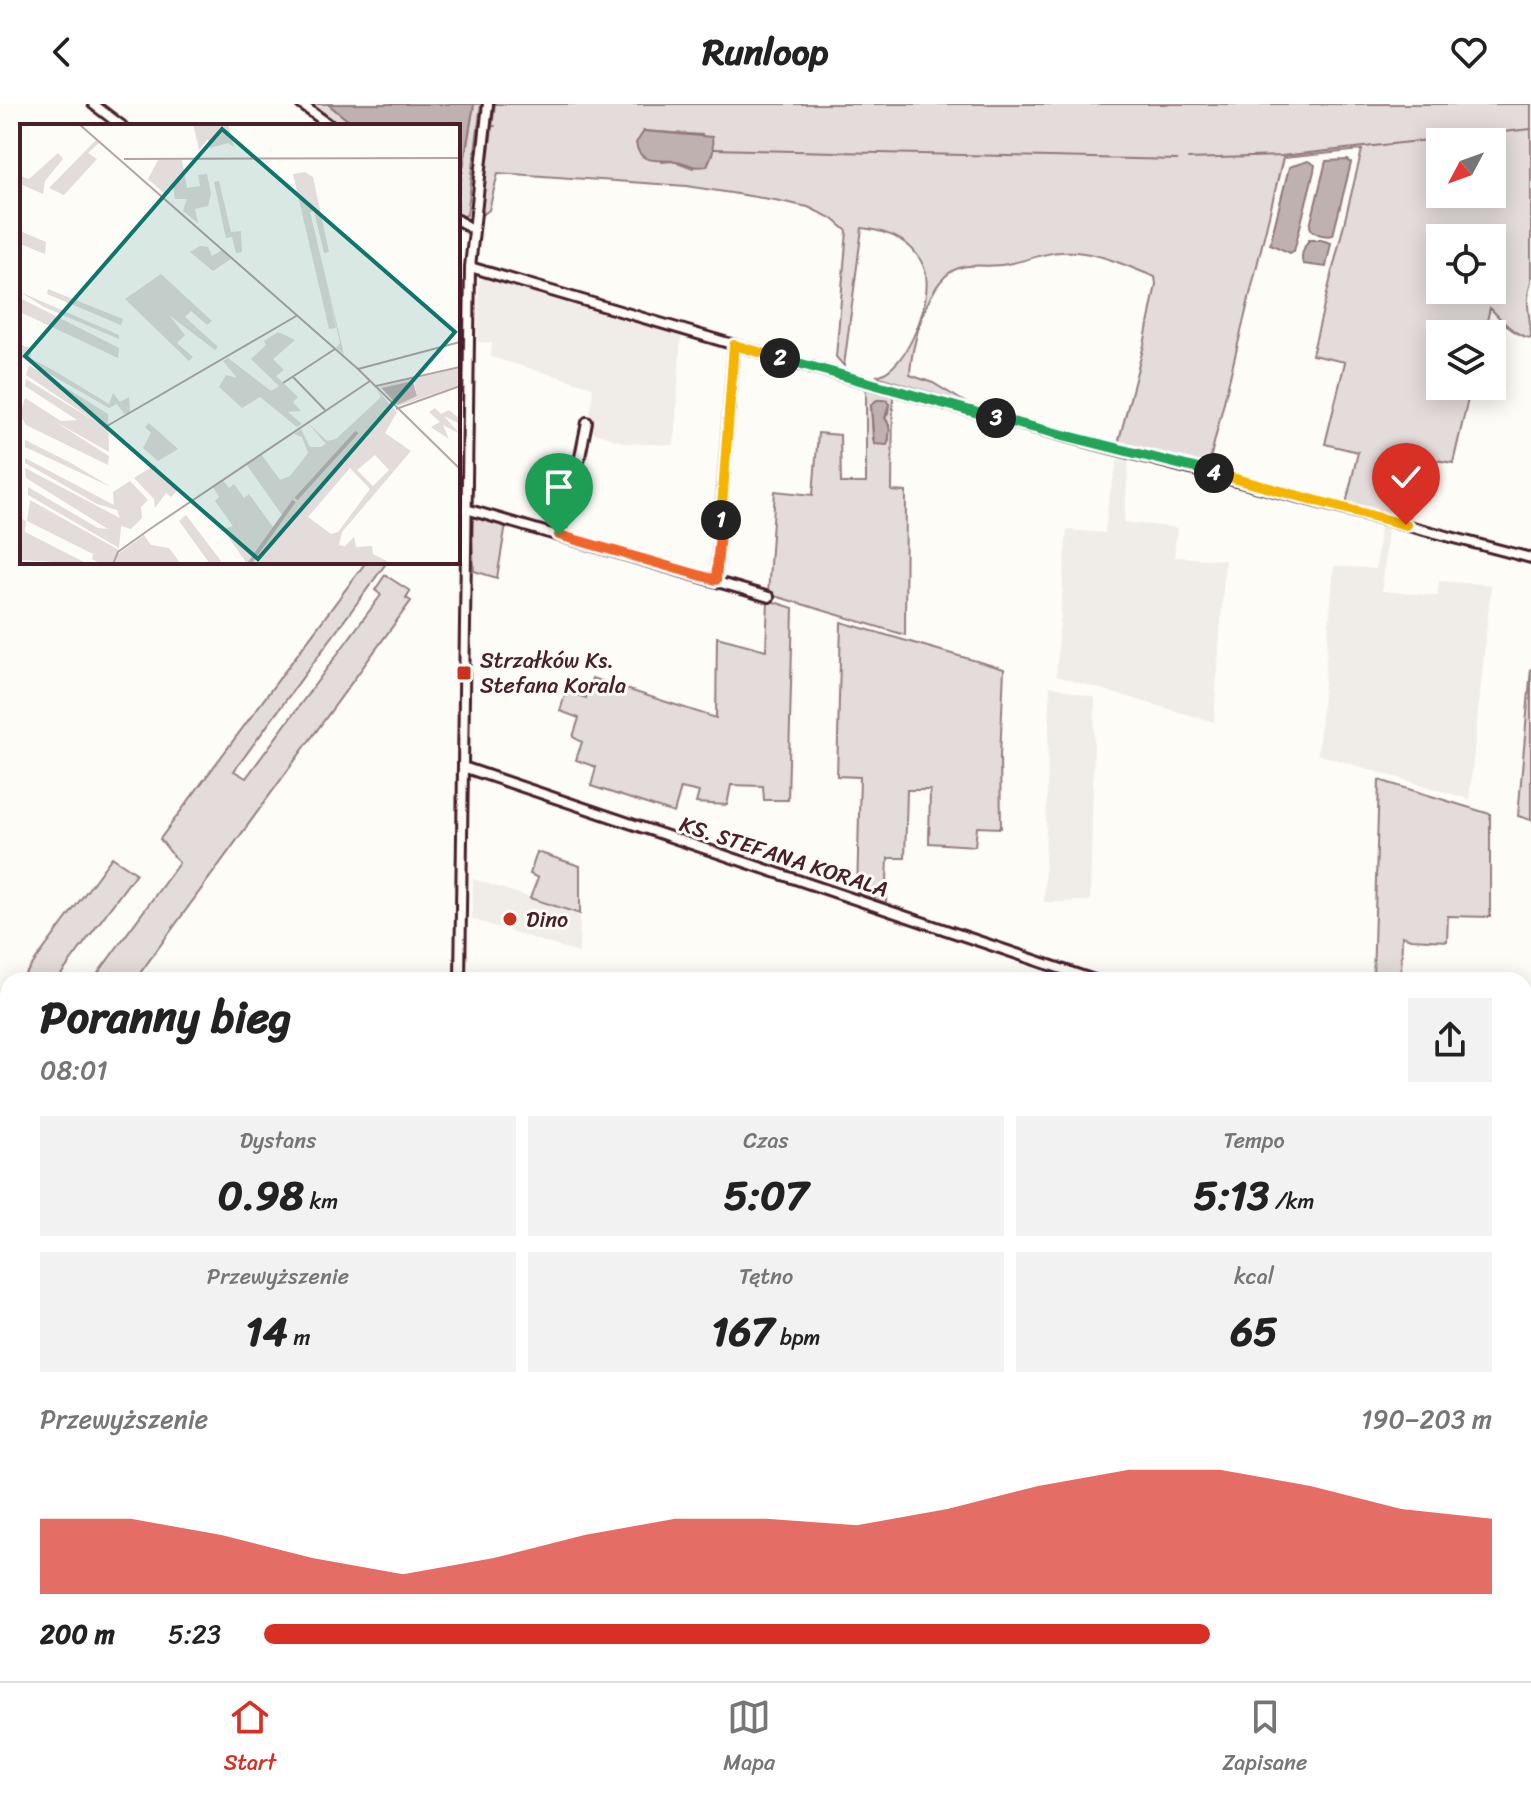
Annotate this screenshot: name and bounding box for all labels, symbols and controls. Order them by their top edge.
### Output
text: Runloop [703,20,828,84]
icon: back [40,30,84,74]
icon: heart [1447,30,1491,74]
inset map [20,124,460,564]
north arrow [1426,128,1506,208]
map controls [1426,128,1506,400]
button: locate [1426,224,1506,304]
button: layers [1426,320,1506,400]
pin: 2 [760,338,800,378]
text: 2 [774,338,786,377]
pin: 3 [976,398,1016,438]
text: 3 [990,398,1002,437]
pin [1372,443,1440,525]
pin [525,453,593,535]
pin: 4 [1194,453,1234,493]
text: 4 [1207,453,1221,492]
icon: check [1384,455,1428,499]
icon: arrive [537,465,581,509]
pin: 1 [701,500,741,540]
text: 1 [716,500,726,539]
place label: Strzałków Ks. Stefana Korala [480,641,626,705]
marker: Strzałków Ks. Stefana Korala [455,664,473,682]
street label: KS. STEFANA KORALA [674,804,893,909]
place label: Dino [526,900,568,939]
marker: Dino [501,910,519,928]
text: Poranny bieg [40,978,292,1056]
button: share [1408,998,1492,1082]
text: 08:01 [40,1047,108,1093]
text: Dystans [240,1121,316,1160]
text: Czas [743,1121,789,1160]
text: Tempo [1223,1121,1285,1160]
text: 0.98 [218,1160,304,1231]
text: 5:07 [724,1160,808,1231]
text: 5:13 [1194,1160,1269,1231]
text: km [304,1182,338,1221]
text: /km [1269,1182,1314,1221]
text: Przewyższenie [207,1257,349,1296]
text: Tętno [739,1257,793,1296]
text: kcal [1234,1257,1274,1296]
text: 14 [246,1296,288,1367]
text: 167 [711,1296,774,1367]
text: 65 [1230,1296,1278,1367]
text: m [288,1318,310,1357]
text: bpm [774,1318,821,1357]
text: Przewyższenie [40,1396,208,1442]
text: 190–203 m [1361,1396,1492,1442]
text: 200 m [40,1611,115,1657]
text: 5:23 [168,1611,221,1657]
tab: Start [224,1695,276,1782]
tab: Mapa [723,1695,775,1782]
tab: Zapisane [1222,1695,1307,1782]

